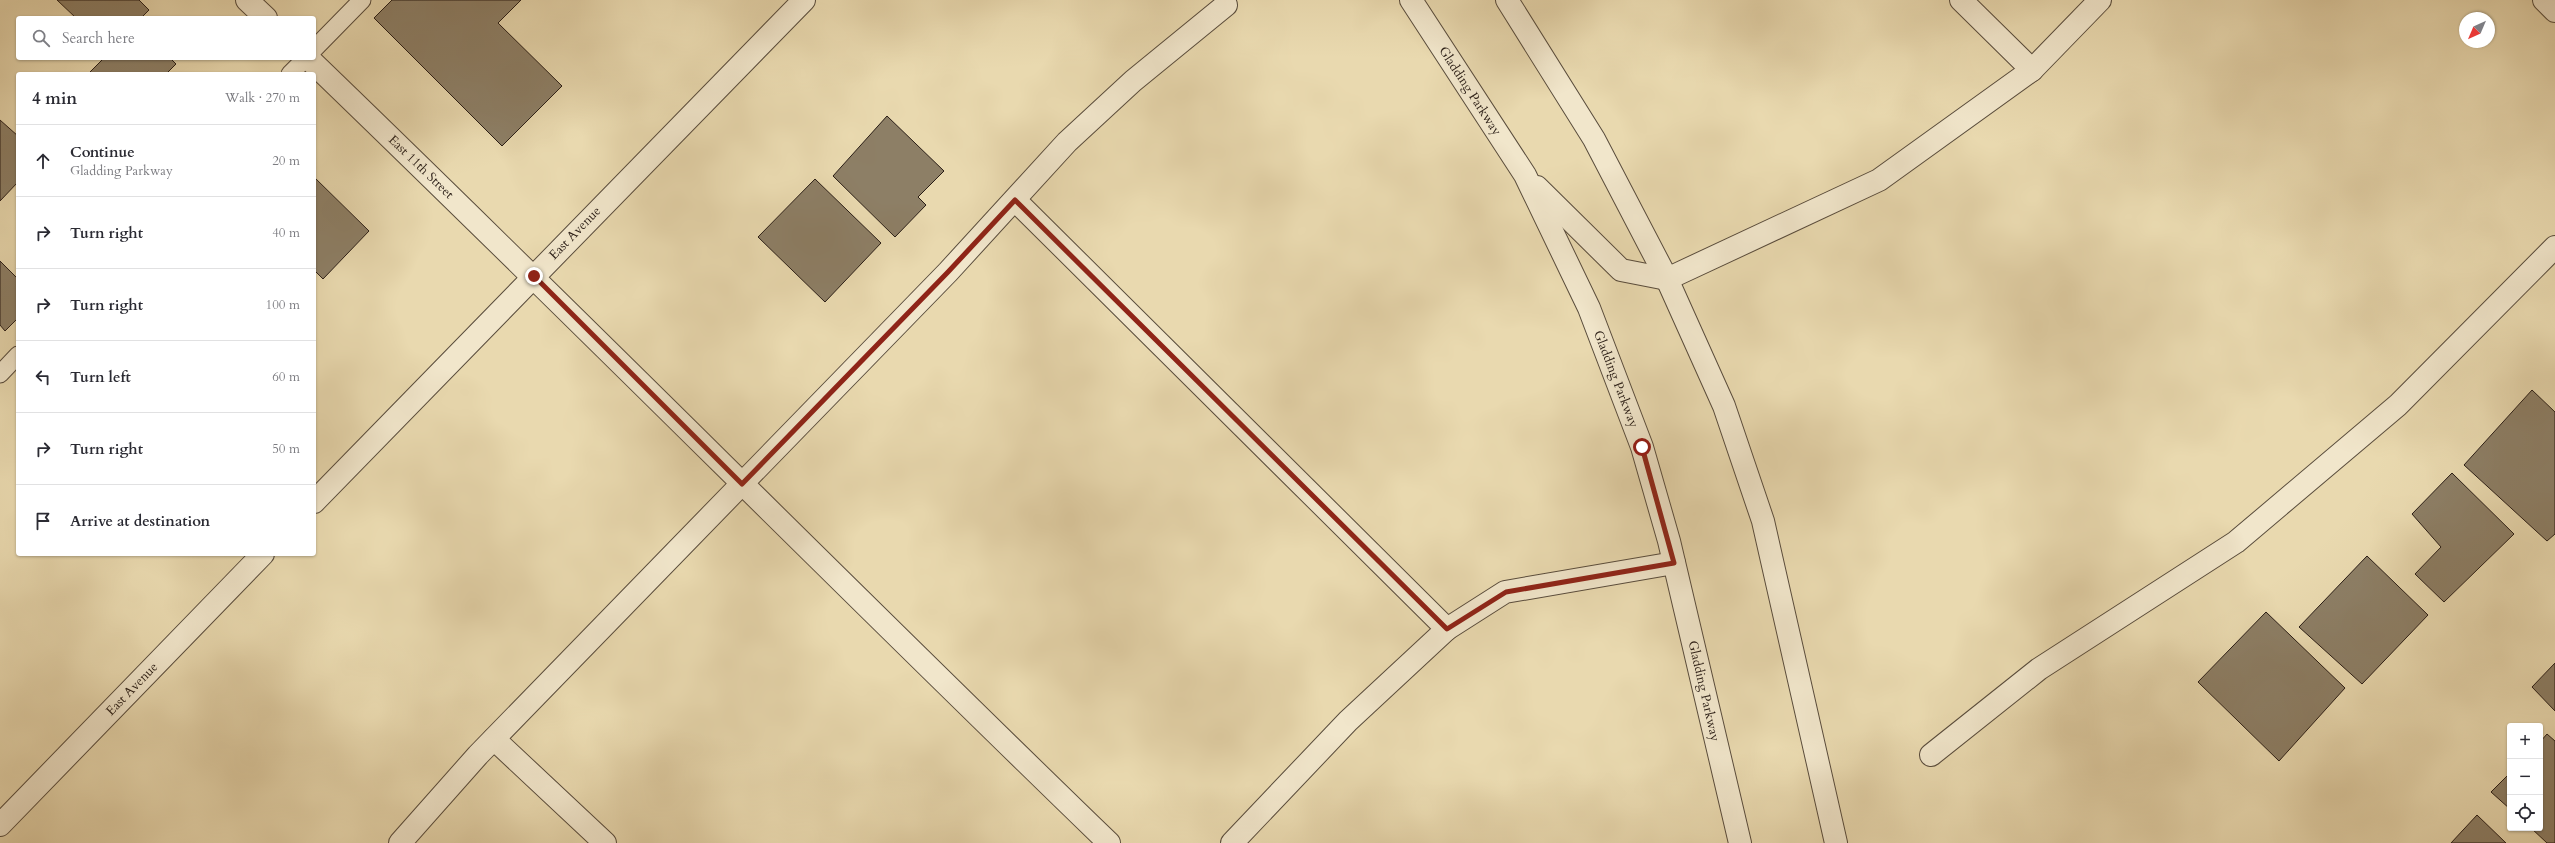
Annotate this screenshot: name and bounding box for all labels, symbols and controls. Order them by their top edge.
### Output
north arrow [2459,12,2495,48]
search box [16,16,316,60]
icon: search [30,27,52,49]
text: Search here [62,28,135,48]
street label: Gladding Parkway [1434,43,1506,139]
text: 4 min [32,87,77,110]
text: Walk · 270 m [225,89,300,107]
street label: East 11th Street [384,131,458,203]
text: Continue [70,142,135,162]
icon: ahead [32,150,54,172]
text: 20 m [272,152,300,170]
text: Gladding Parkway [70,162,173,180]
street label: East Avenue [545,202,605,264]
icon: right [32,222,54,244]
text: Turn right [70,223,143,243]
text: 40 m [272,224,300,242]
route end [525,267,543,285]
icon: right [32,294,54,316]
text: Turn right [70,295,143,315]
text: 100 m [266,296,300,314]
street label: Gladding Parkway [1589,328,1643,430]
icon: left [32,366,54,388]
text: Turn left [70,367,131,387]
text: 60 m [272,368,300,386]
icon: right [32,438,54,460]
route start [1633,438,1651,456]
text: Turn right [70,439,143,459]
text: 50 m [272,440,300,458]
icon: arrive [32,510,54,532]
text: Arrive at destination [70,511,210,531]
street label: Gladding Parkway [1684,639,1724,743]
street label: East Avenue [102,658,162,720]
map controls [2507,723,2543,831]
button: + [2507,723,2543,759]
button: − [2507,759,2543,795]
button: locate [2507,795,2543,831]

